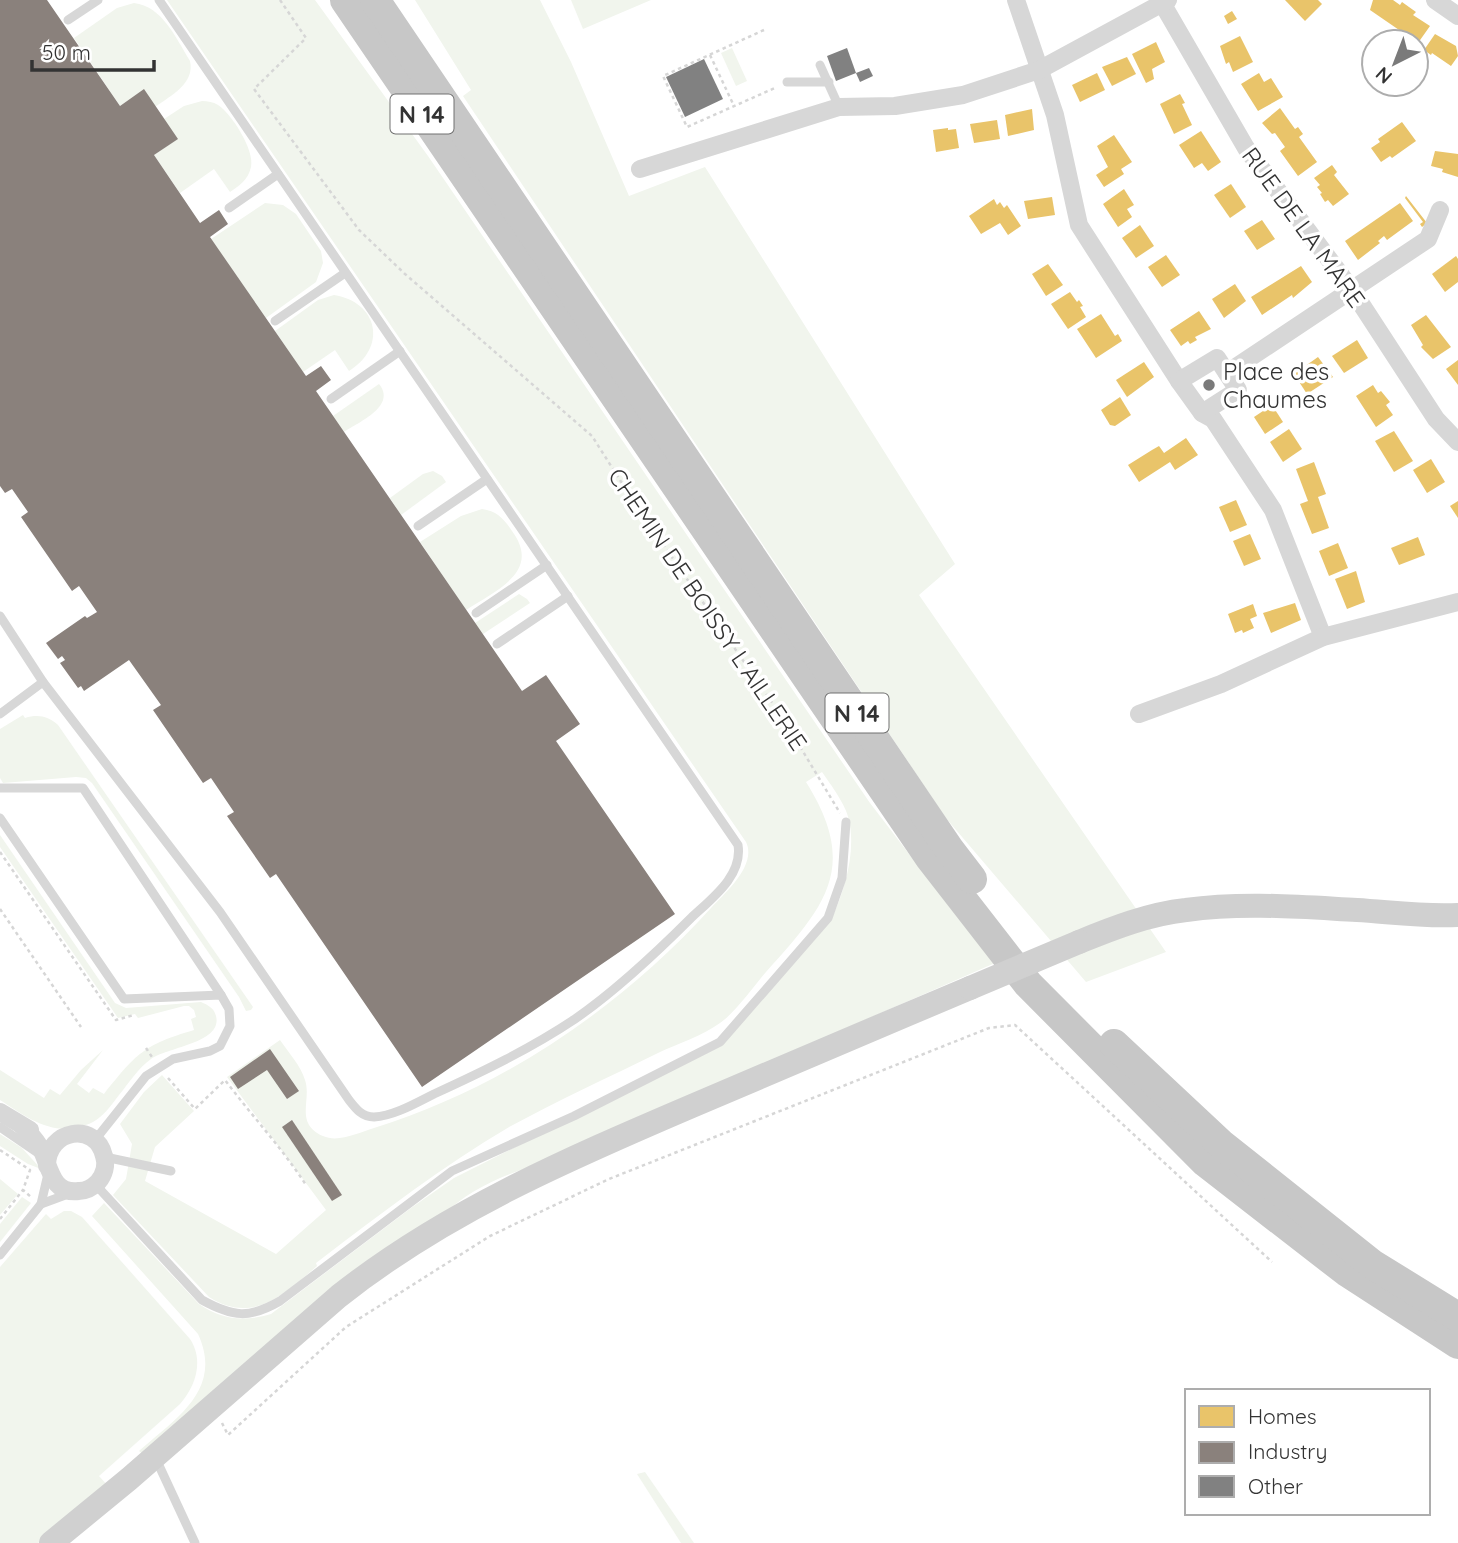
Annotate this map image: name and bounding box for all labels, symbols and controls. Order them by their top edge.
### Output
scale bar [32,28,154,72]
north arrow [1360,28,1430,98]
text: 50 m [42,39,91,65]
text: N [1370,62,1397,89]
road number: N 14 [390,94,453,134]
street label: RUE DE LA MARE [1236,141,1372,313]
place label: Place des Chaumes [1223,356,1329,414]
marker: Place des Chaumes [1201,377,1217,393]
street label: CHEMIN DE BOISSY L'AILLERIE [602,462,814,756]
road number: N 14 [826,694,888,733]
legend [1185,1389,1430,1515]
text: Homes [1248,1403,1317,1429]
text: Industry [1248,1438,1327,1464]
text: Other [1248,1473,1303,1499]

